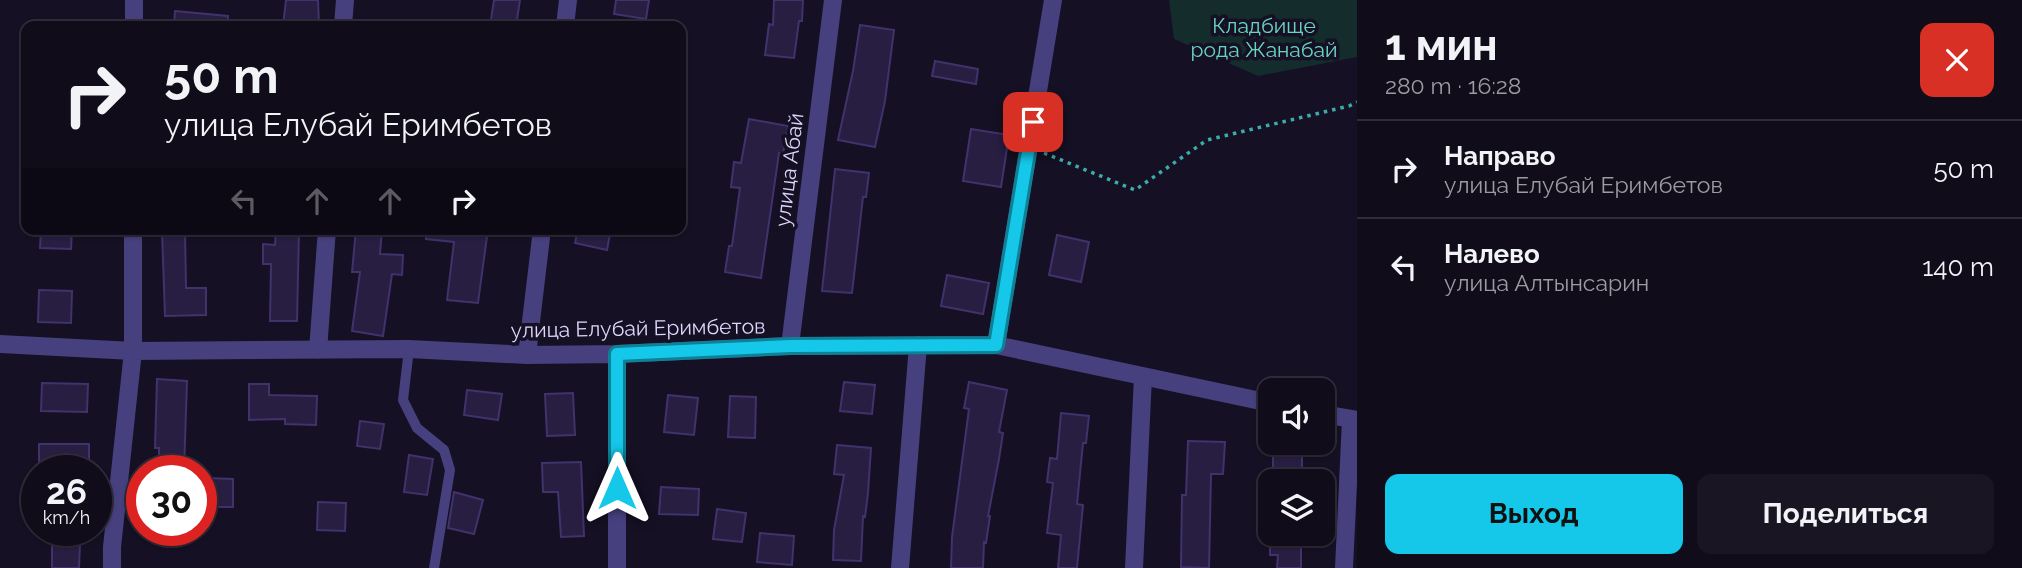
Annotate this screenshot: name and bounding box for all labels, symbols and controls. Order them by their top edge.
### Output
park label: Кладбище рода Жанабай [1191,13,1337,62]
text: 1 мин [1385,21,1498,70]
button: close [1920,23,1994,97]
text: 50 m [164,47,279,104]
icon: right [49,49,140,140]
text: 280 m · 16:28 [1385,72,1521,99]
pin [1003,92,1063,152]
icon: arrive [1014,103,1052,141]
text: улица Елубай Еримбетов [164,106,552,143]
street label: улица Абай [770,112,808,228]
text: Направо [1444,141,1555,171]
icon: right [1385,150,1423,188]
text: 50 m [1933,154,1994,184]
text: улица Елубай Еримбетов [1444,171,1723,198]
icon: left [225,182,263,220]
icon: ahead [298,182,336,220]
icon: ahead [371,182,409,220]
icon: right [444,182,482,220]
text: Налево [1444,239,1540,269]
icon: left [1385,248,1423,286]
text: 140 m [1922,252,1994,282]
text: улица Алтынсарин [1444,269,1649,296]
street label: улица Елубай Еримбетов [510,313,766,343]
map controls [1258,378,1335,546]
button: sound [1258,378,1335,455]
position arrow [580,451,654,525]
speed limit sign: 30 [126,455,217,546]
button: layers [1258,469,1335,546]
text: 26 [46,471,87,512]
button: Выход [1385,474,1683,554]
button: Поделиться [1697,474,1994,554]
text: km/h [43,507,90,528]

